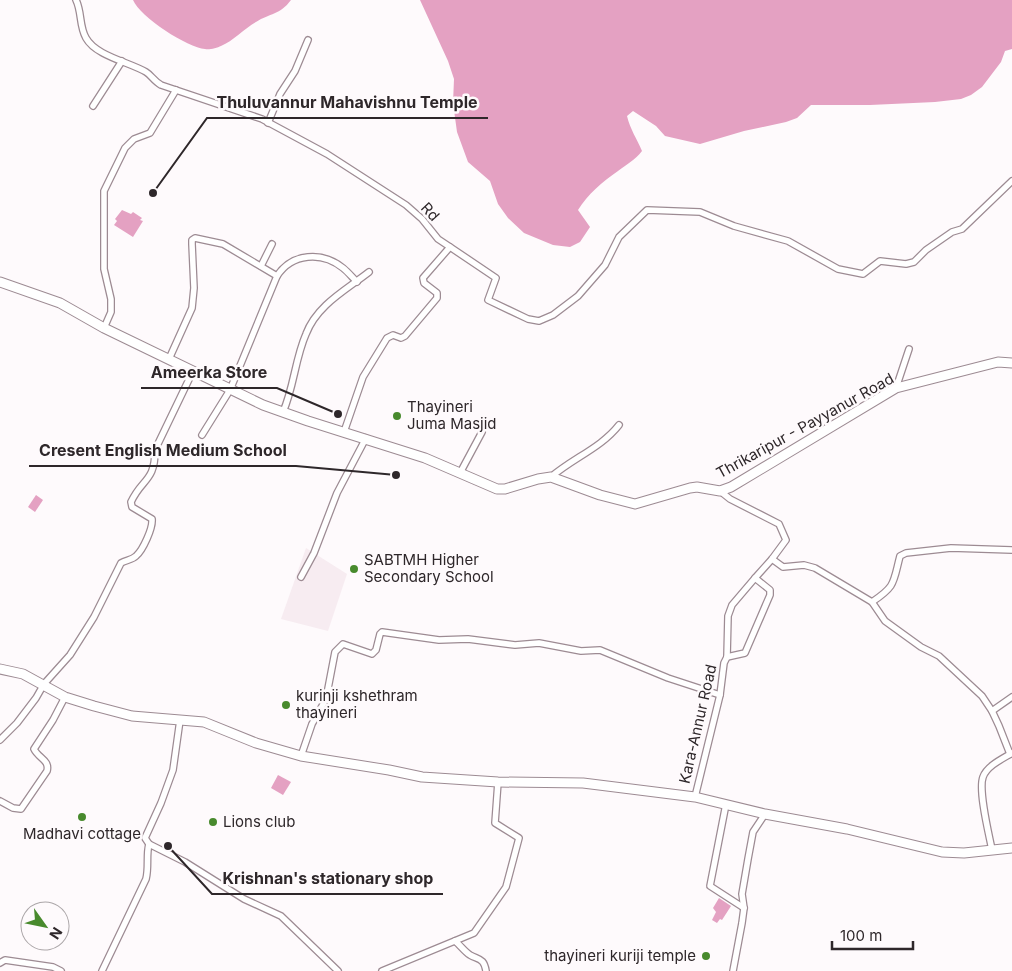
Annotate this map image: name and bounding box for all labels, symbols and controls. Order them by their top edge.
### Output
callout: Thuluvannur Mahavishnu Temple [207,87,488,118]
text: Thuluvannur Mahavishnu Temple [216,92,478,112]
street label: Rd [417,198,444,225]
callout: Ameerka Store [141,357,277,388]
text: Ameerka Store [151,362,267,382]
street label: Thrikaripur - Payyanur Road [713,369,897,482]
place label: Thayineri Juma Masjid [407,397,497,433]
marker: Thayineri Juma Masjid [391,410,403,422]
callout: Cresent English Medium School [29,435,296,466]
text: Cresent English Medium School [39,440,287,460]
place label: SABTMH Higher Secondary School [364,550,494,586]
marker: SABTMH Higher Secondary School [348,563,360,575]
street label: Kara-Annur Road [675,662,720,785]
place label: kurinji kshethram thayineri [296,686,418,722]
marker: kurinji kshethram thayineri [280,699,292,711]
marker: Madhavi cottage [76,811,88,823]
place label: Lions club [223,812,295,831]
marker: Lions club [207,816,219,828]
place label: Madhavi cottage [23,824,141,843]
callout: Krishnan's stationary shop [212,863,443,894]
text: Krishnan's stationary shop [223,868,433,888]
north arrow [20,901,70,951]
scale bar [832,918,913,950]
text: N [46,924,66,942]
text: 100 m [840,926,882,945]
place label: thayineri kuriji temple [544,946,696,965]
marker: thayineri kuriji temple [700,950,712,962]

